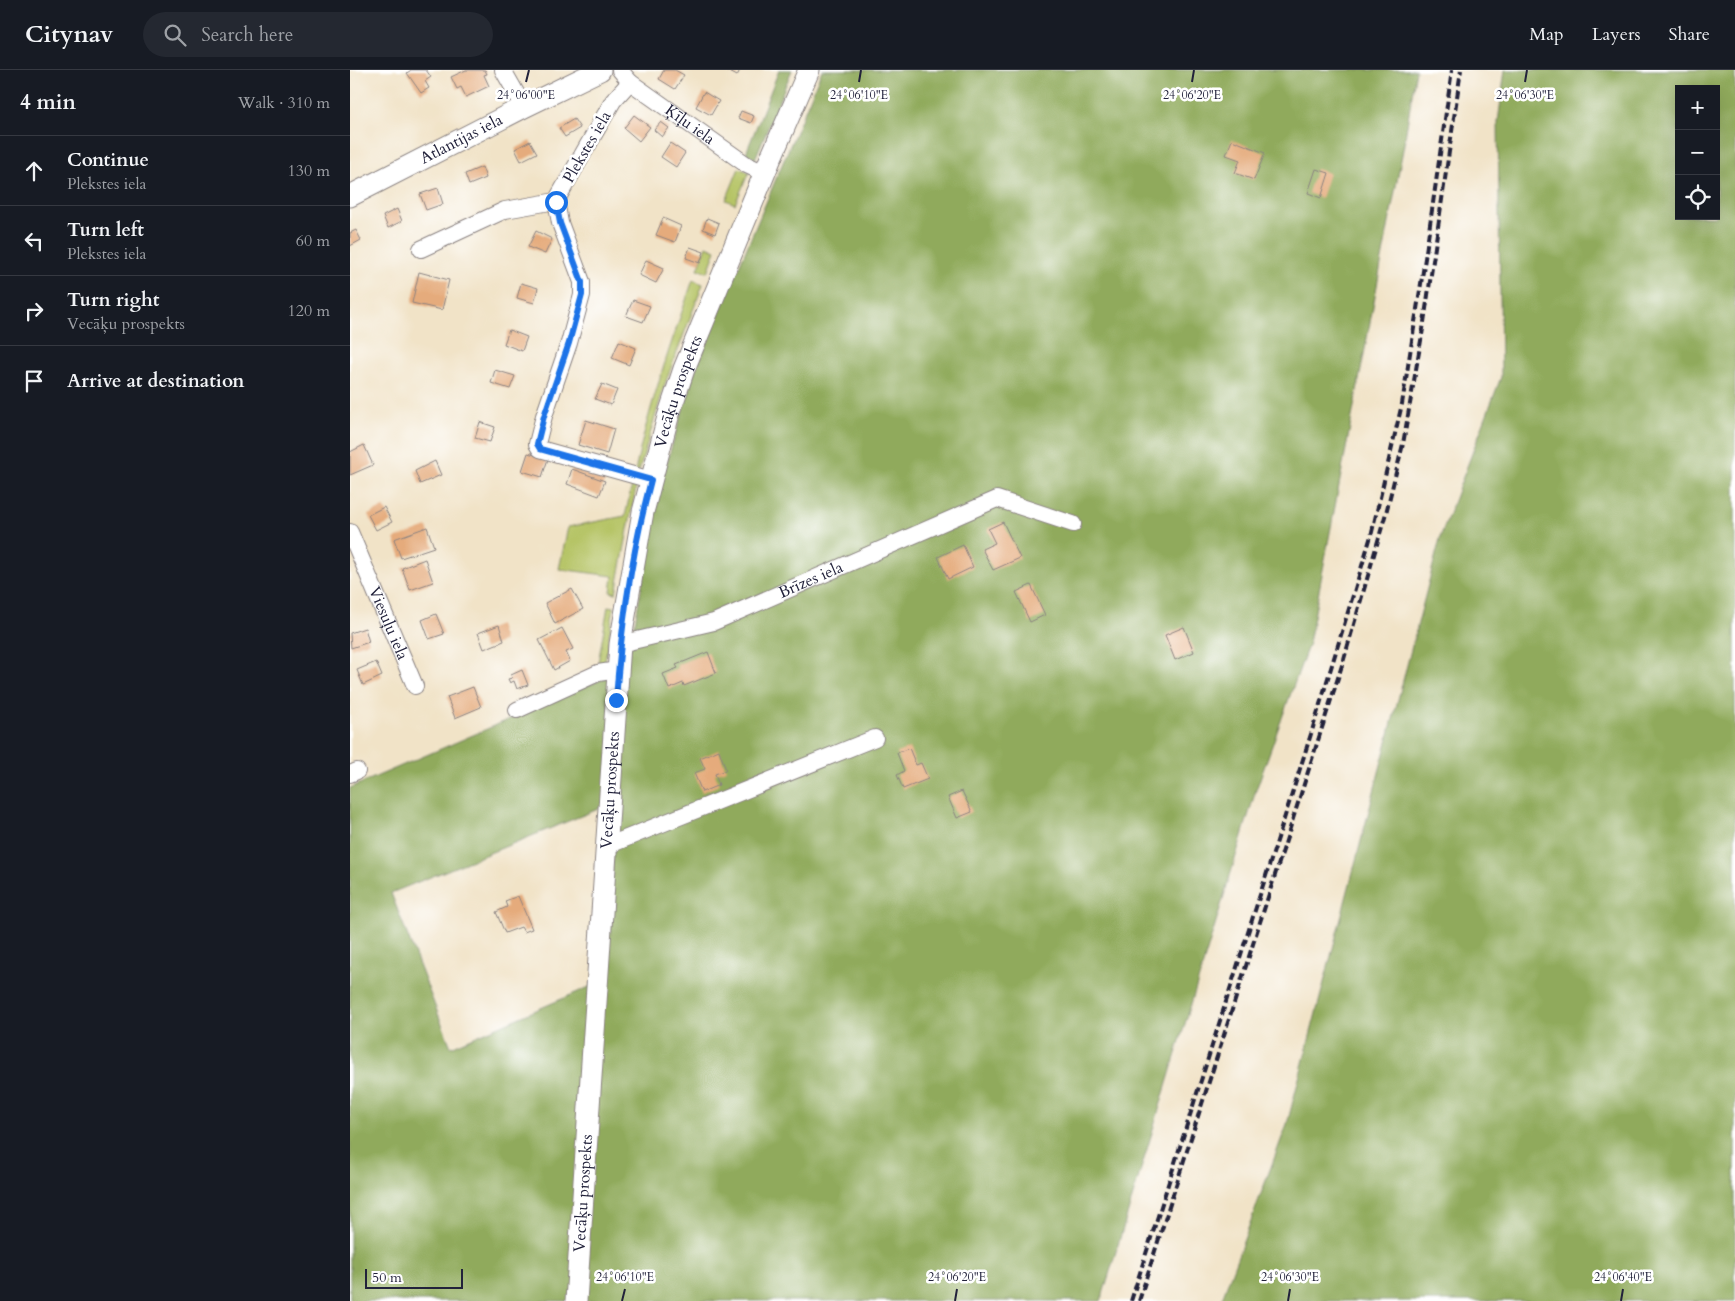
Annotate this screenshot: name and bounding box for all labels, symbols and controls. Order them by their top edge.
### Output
search box [143,12,493,57]
text: Citynav [25,18,113,51]
icon: search [161,21,189,49]
text: Search here [201,22,293,48]
text: Map [1529,22,1564,47]
text: Layers [1592,22,1641,47]
text: Share [1669,22,1710,47]
map controls [1675,85,1720,220]
button: + [1675,85,1720,130]
text: 24°06'00"E [497,87,555,103]
text: 24°06'10"E [830,87,888,103]
text: 24°06'20"E [1163,87,1221,103]
text: 24°06'30"E [1496,87,1554,103]
text: 4 min [20,88,76,117]
text: Walk · 310 m [238,92,330,114]
street label: Ķīļu iela [660,99,719,150]
street label: Plekstes iela [558,107,616,187]
street label: Atlantijas iela [416,109,506,169]
button: − [1675,130,1720,175]
text: Continue [67,147,149,173]
icon: ahead [20,157,48,185]
text: 130 m [288,160,330,182]
text: Plekstes iela [67,173,146,195]
button: locate [1675,175,1720,220]
route start [545,191,568,214]
text: Turn left [67,217,144,243]
icon: left [20,227,48,255]
text: 60 m [296,230,330,252]
text: Plekstes iela [67,243,146,265]
text: Turn right [67,287,159,313]
icon: right [20,297,48,325]
text: 120 m [288,300,330,322]
text: Vecāķu prospekts [67,313,185,335]
street label: Vecāķu prospekts [649,332,708,450]
icon: arrive [20,367,48,395]
text: Arrive at destination [67,368,244,394]
street label: Brīzes iela [775,556,846,604]
street label: Viesuļu iela [363,583,414,663]
route end [605,689,628,712]
street label: Vecāķu prospekts [595,731,625,850]
street label: Vecāķu prospekts [568,1134,598,1253]
scale bar [365,1266,462,1289]
text: 50 m [372,1268,402,1287]
text: 24°06'10"E [596,1269,654,1285]
text: 24°06'20"E [928,1269,986,1285]
text: 24°06'30"E [1261,1269,1319,1285]
text: 24°06'40"E [1594,1269,1652,1285]

